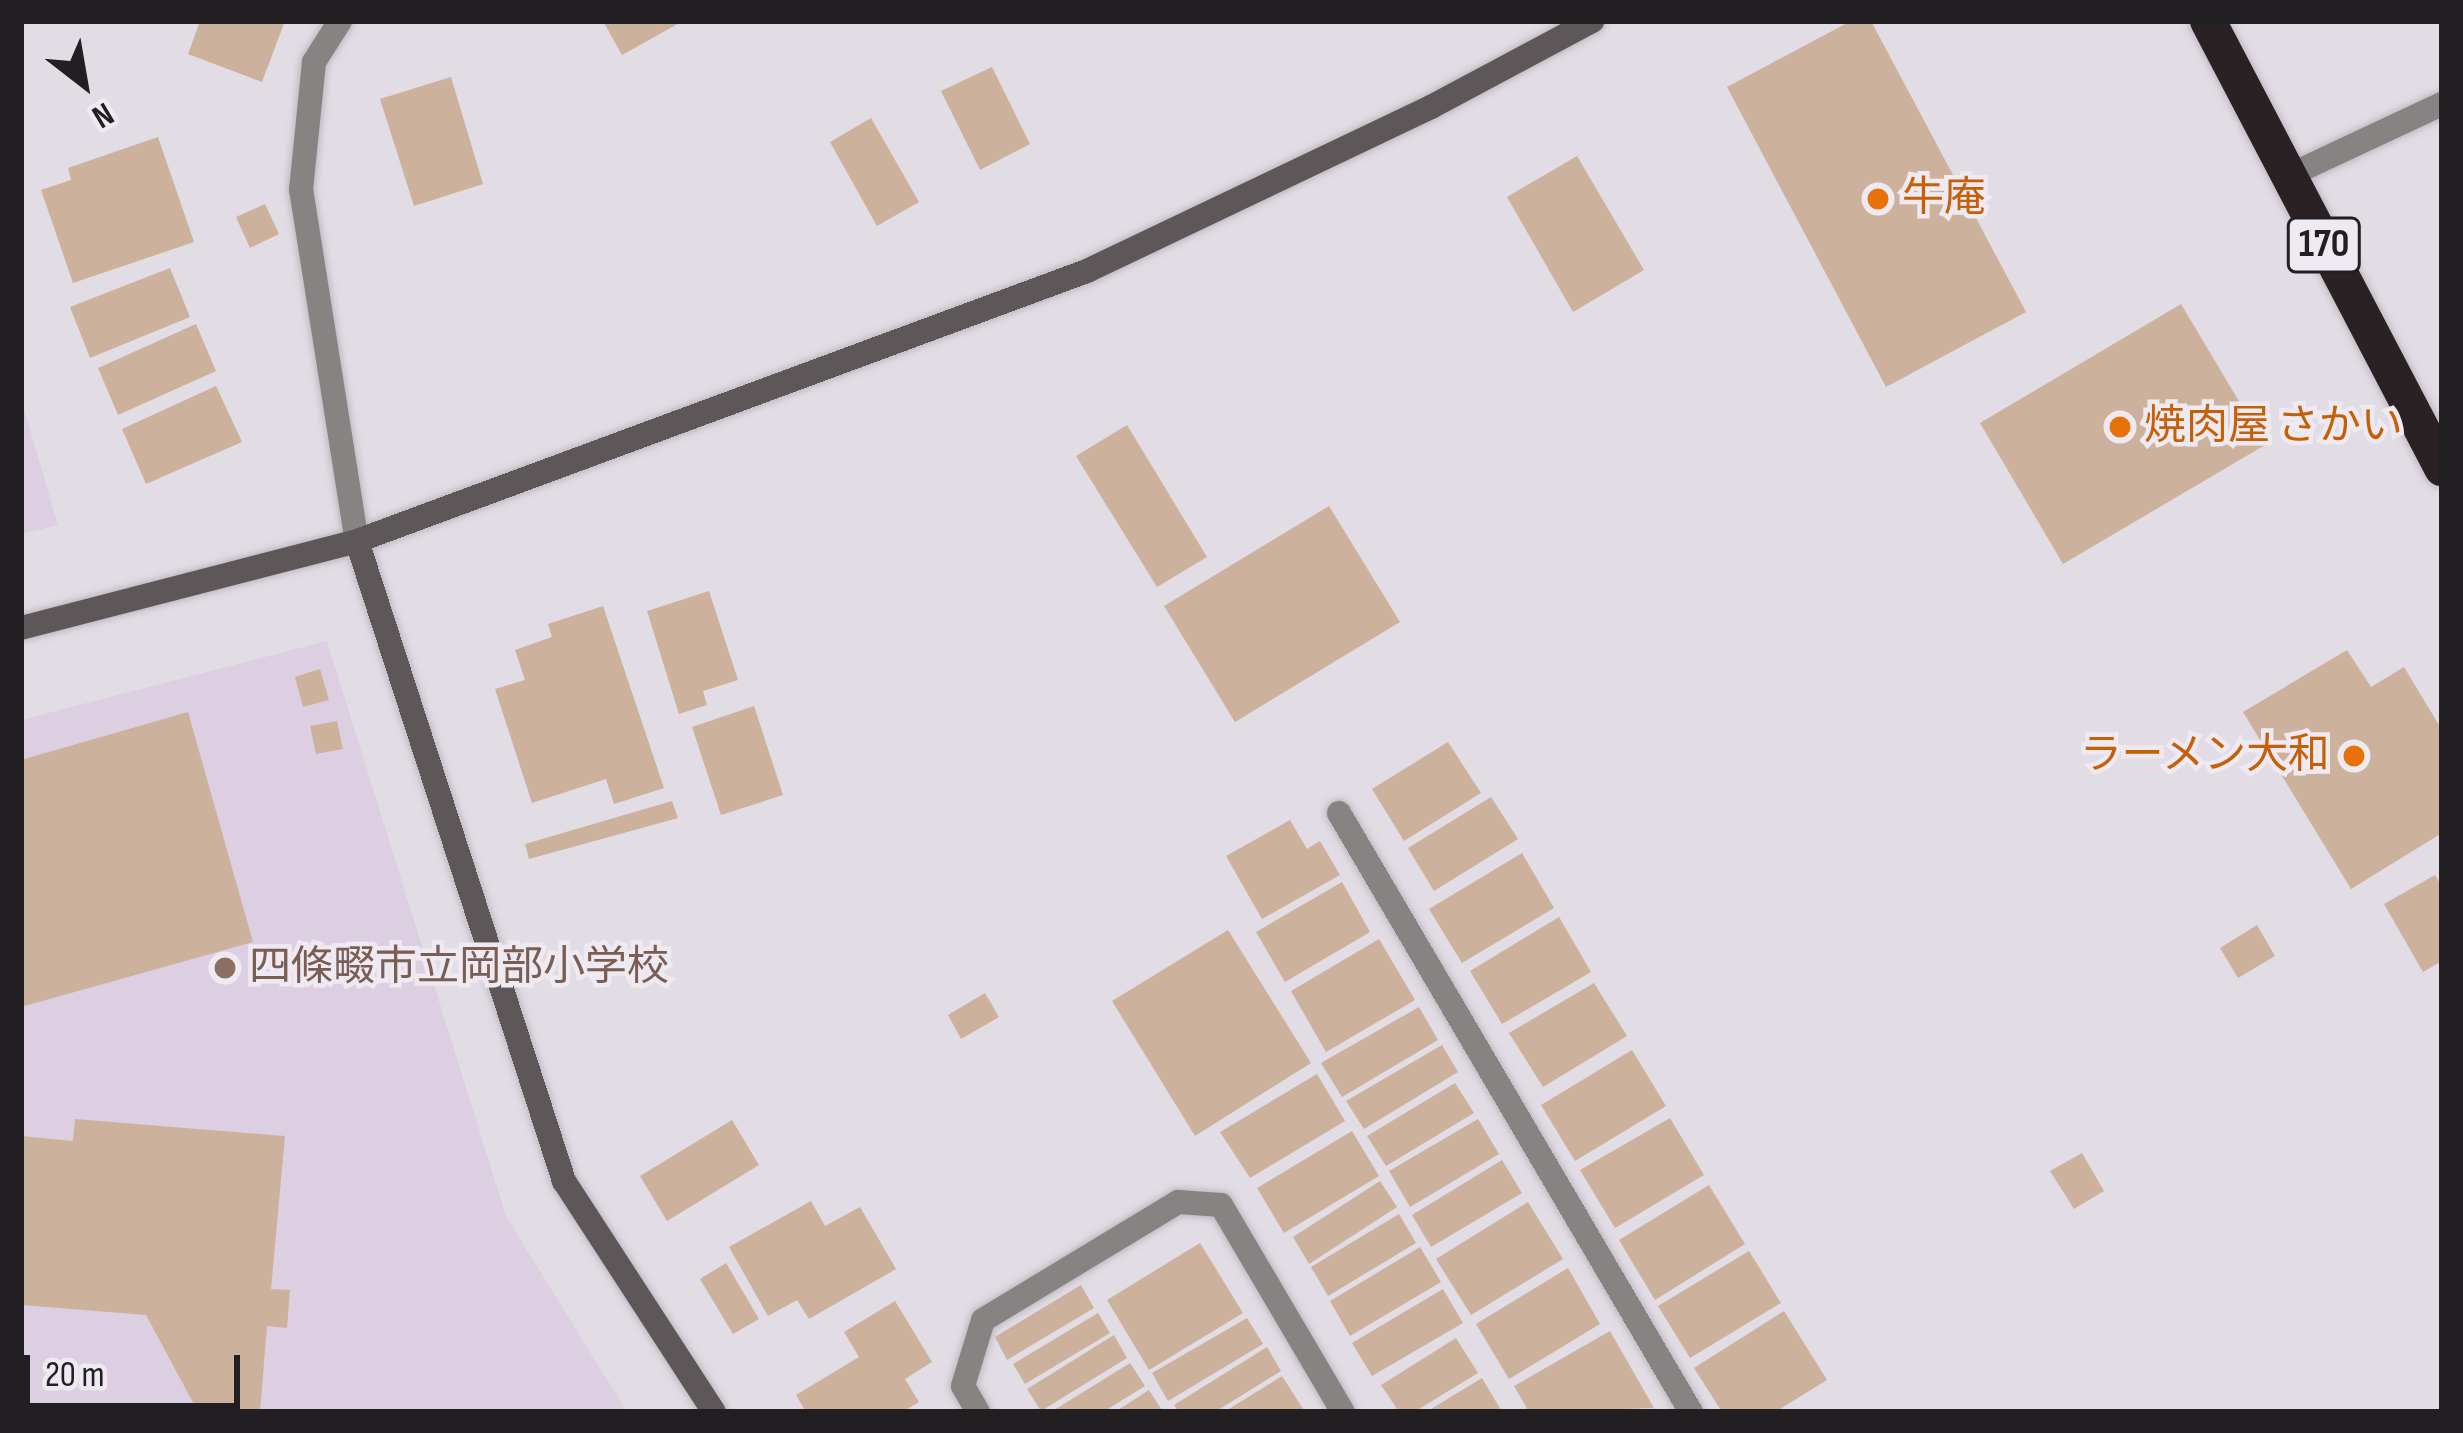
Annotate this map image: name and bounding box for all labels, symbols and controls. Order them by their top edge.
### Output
north arrow [24,24,144,144]
text: N [85,93,120,137]
place label: 牛庵 [1902,174,1986,224]
marker: 牛庵 [1865,186,1891,212]
road number: 170 [2285,212,2363,278]
place label: 焼肉屋 さかい [2144,402,2403,452]
marker: 焼肉屋 さかい [2107,414,2133,440]
place label: ラーメン大和 [2078,731,2330,781]
marker: ラーメン大和 [2341,743,2367,769]
place label: 四條畷市立岡部小学校 [249,943,669,993]
marker: 四條畷市立岡部小学校 [212,955,238,981]
scale bar [30,1331,246,1405]
text: 20 m [45,1354,105,1397]

